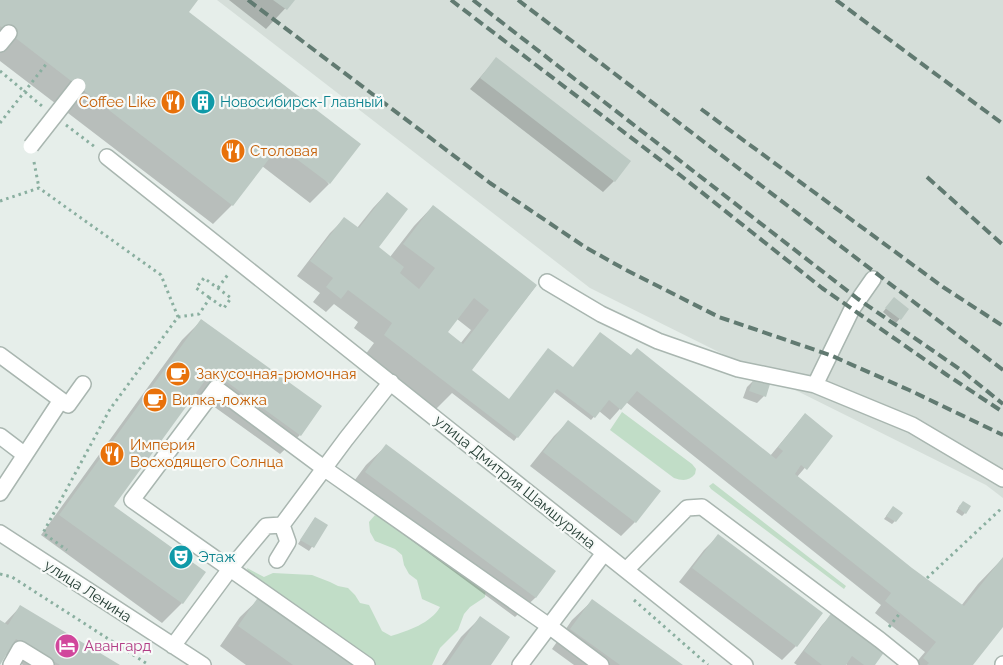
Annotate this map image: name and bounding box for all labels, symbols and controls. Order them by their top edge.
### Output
restaurant icon: Coffee Like [160,89,186,115]
building icon: Новосибирск-Главный [190,89,216,115]
place label: Coffee Like [79,93,156,111]
place label: Новосибирск-Главный [220,93,383,111]
restaurant icon: Столовая [220,138,246,164]
place label: Столовая [250,142,318,160]
cafe icon: Закусочная-рюмочная [165,361,191,387]
place label: Закусочная-рюмочная [196,365,357,383]
cafe icon: Вилка-ложка [142,387,168,413]
place label: Вилка-ложка [172,391,267,409]
street label: улица Дмитрия Шамшурина [431,411,599,553]
place label: Империя Восходящего Солнца [130,436,283,471]
restaurant icon: Империя Восходящего Солнца [99,441,125,467]
theatre icon: Этаж [168,544,194,570]
place label: Этаж [198,548,236,566]
street label: улица Ленина [41,556,135,626]
hotel icon: Авангард [54,633,80,659]
place label: Авангард [84,637,152,655]

